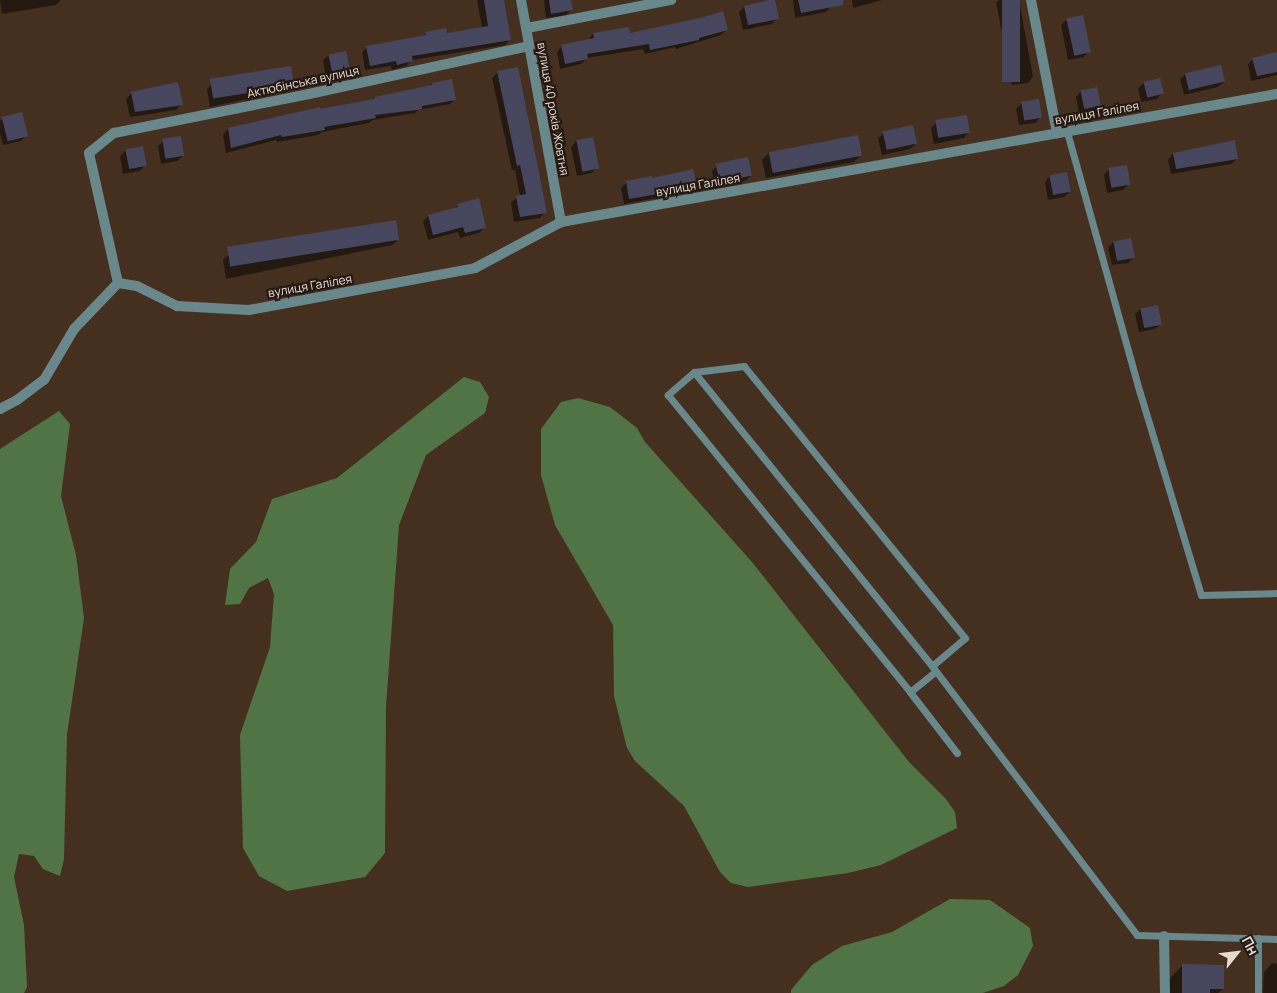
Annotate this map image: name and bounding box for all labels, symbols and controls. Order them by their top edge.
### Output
street label: вулиця 40 років Жовтня [534,41,572,177]
street label: Актюбінська вулиця [246,63,360,101]
street label: вулиця Галілея [1054,99,1140,127]
street label: вулиця Галілея [655,171,741,199]
street label: вулиця Галілея [267,272,353,300]
north arrow [1212,928,1262,978]
text: Пн [1238,933,1263,958]

